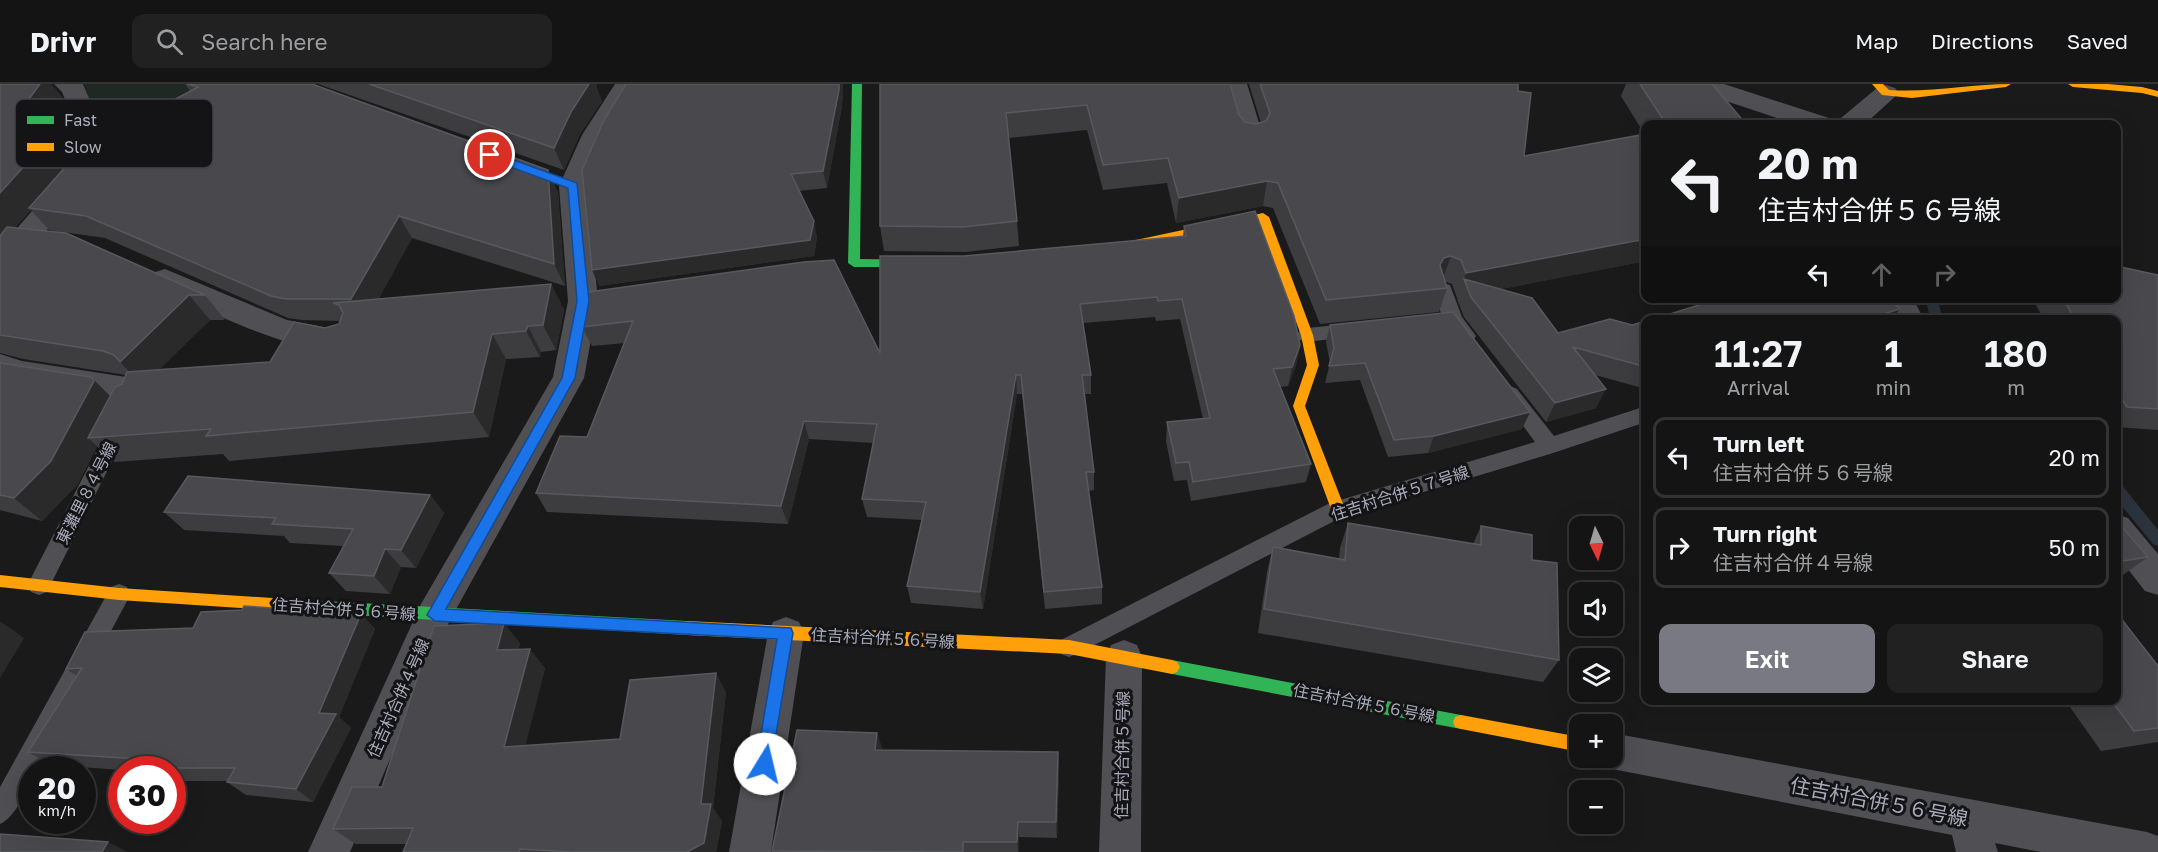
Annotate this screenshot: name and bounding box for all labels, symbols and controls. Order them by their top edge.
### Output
search box [132,14,552,68]
text: Drivr [30,25,96,58]
icon: search [153,25,186,58]
text: Search here [201,28,327,55]
text: Map [1855,28,1898,54]
text: Directions [1931,28,2034,54]
text: Saved [2067,28,2128,54]
legend [15,99,213,168]
text: Fast [64,110,97,130]
pin [464,129,515,180]
text: Slow [64,137,102,157]
icon: arrive [473,138,506,171]
text: 20 m [1758,138,1858,188]
icon: left [1659,144,1737,222]
text: 住吉村合併５６号線 [1758,194,2001,226]
icon: left [1802,258,1835,291]
icon: ahead [1865,258,1898,291]
icon: right [1928,258,1961,291]
text: 11:27 [1714,332,1803,375]
text: 1 [1884,332,1902,375]
text: 180 [1984,332,2048,375]
text: Arrival [1727,375,1790,399]
text: min [1876,375,1911,399]
text: m [2007,375,2025,399]
text: Turn left [1713,430,1804,457]
street label: 東灘里８４号線 [52,439,120,547]
icon: left [1662,441,1695,474]
text: 20 m [2049,444,2100,471]
text: 住吉村合併５６号線 [1713,460,1893,484]
street label: 住吉村合併５７号線 [1328,461,1472,525]
north arrow [1569,516,1623,570]
map controls [1569,516,1623,834]
text: Turn right [1713,520,1817,547]
icon: right [1662,531,1695,564]
text: 50 m [2049,534,2100,561]
text: 住吉村合併４号線 [1713,550,1873,574]
button: sound [1569,582,1623,636]
street label: 住吉村合併５６号線 [271,594,417,624]
street label: 住吉村合併５６号線 [811,624,955,652]
button: Exit [1659,624,1875,693]
button: Share [1887,624,2103,693]
street label: 住吉村合併４号線 [363,635,433,761]
button: layers [1569,648,1623,702]
street label: 住吉村合併５６号線 [1291,679,1437,727]
street label: 住吉村合併５号線 [1111,691,1133,819]
button: + [1569,714,1623,768]
position arrow [733,732,797,796]
speed limit sign: 30 [108,756,186,834]
text: 20 [38,770,76,806]
street label: 住吉村合併５６号線 [1789,772,1970,830]
button: − [1569,780,1623,834]
text: km/h [38,801,76,819]

